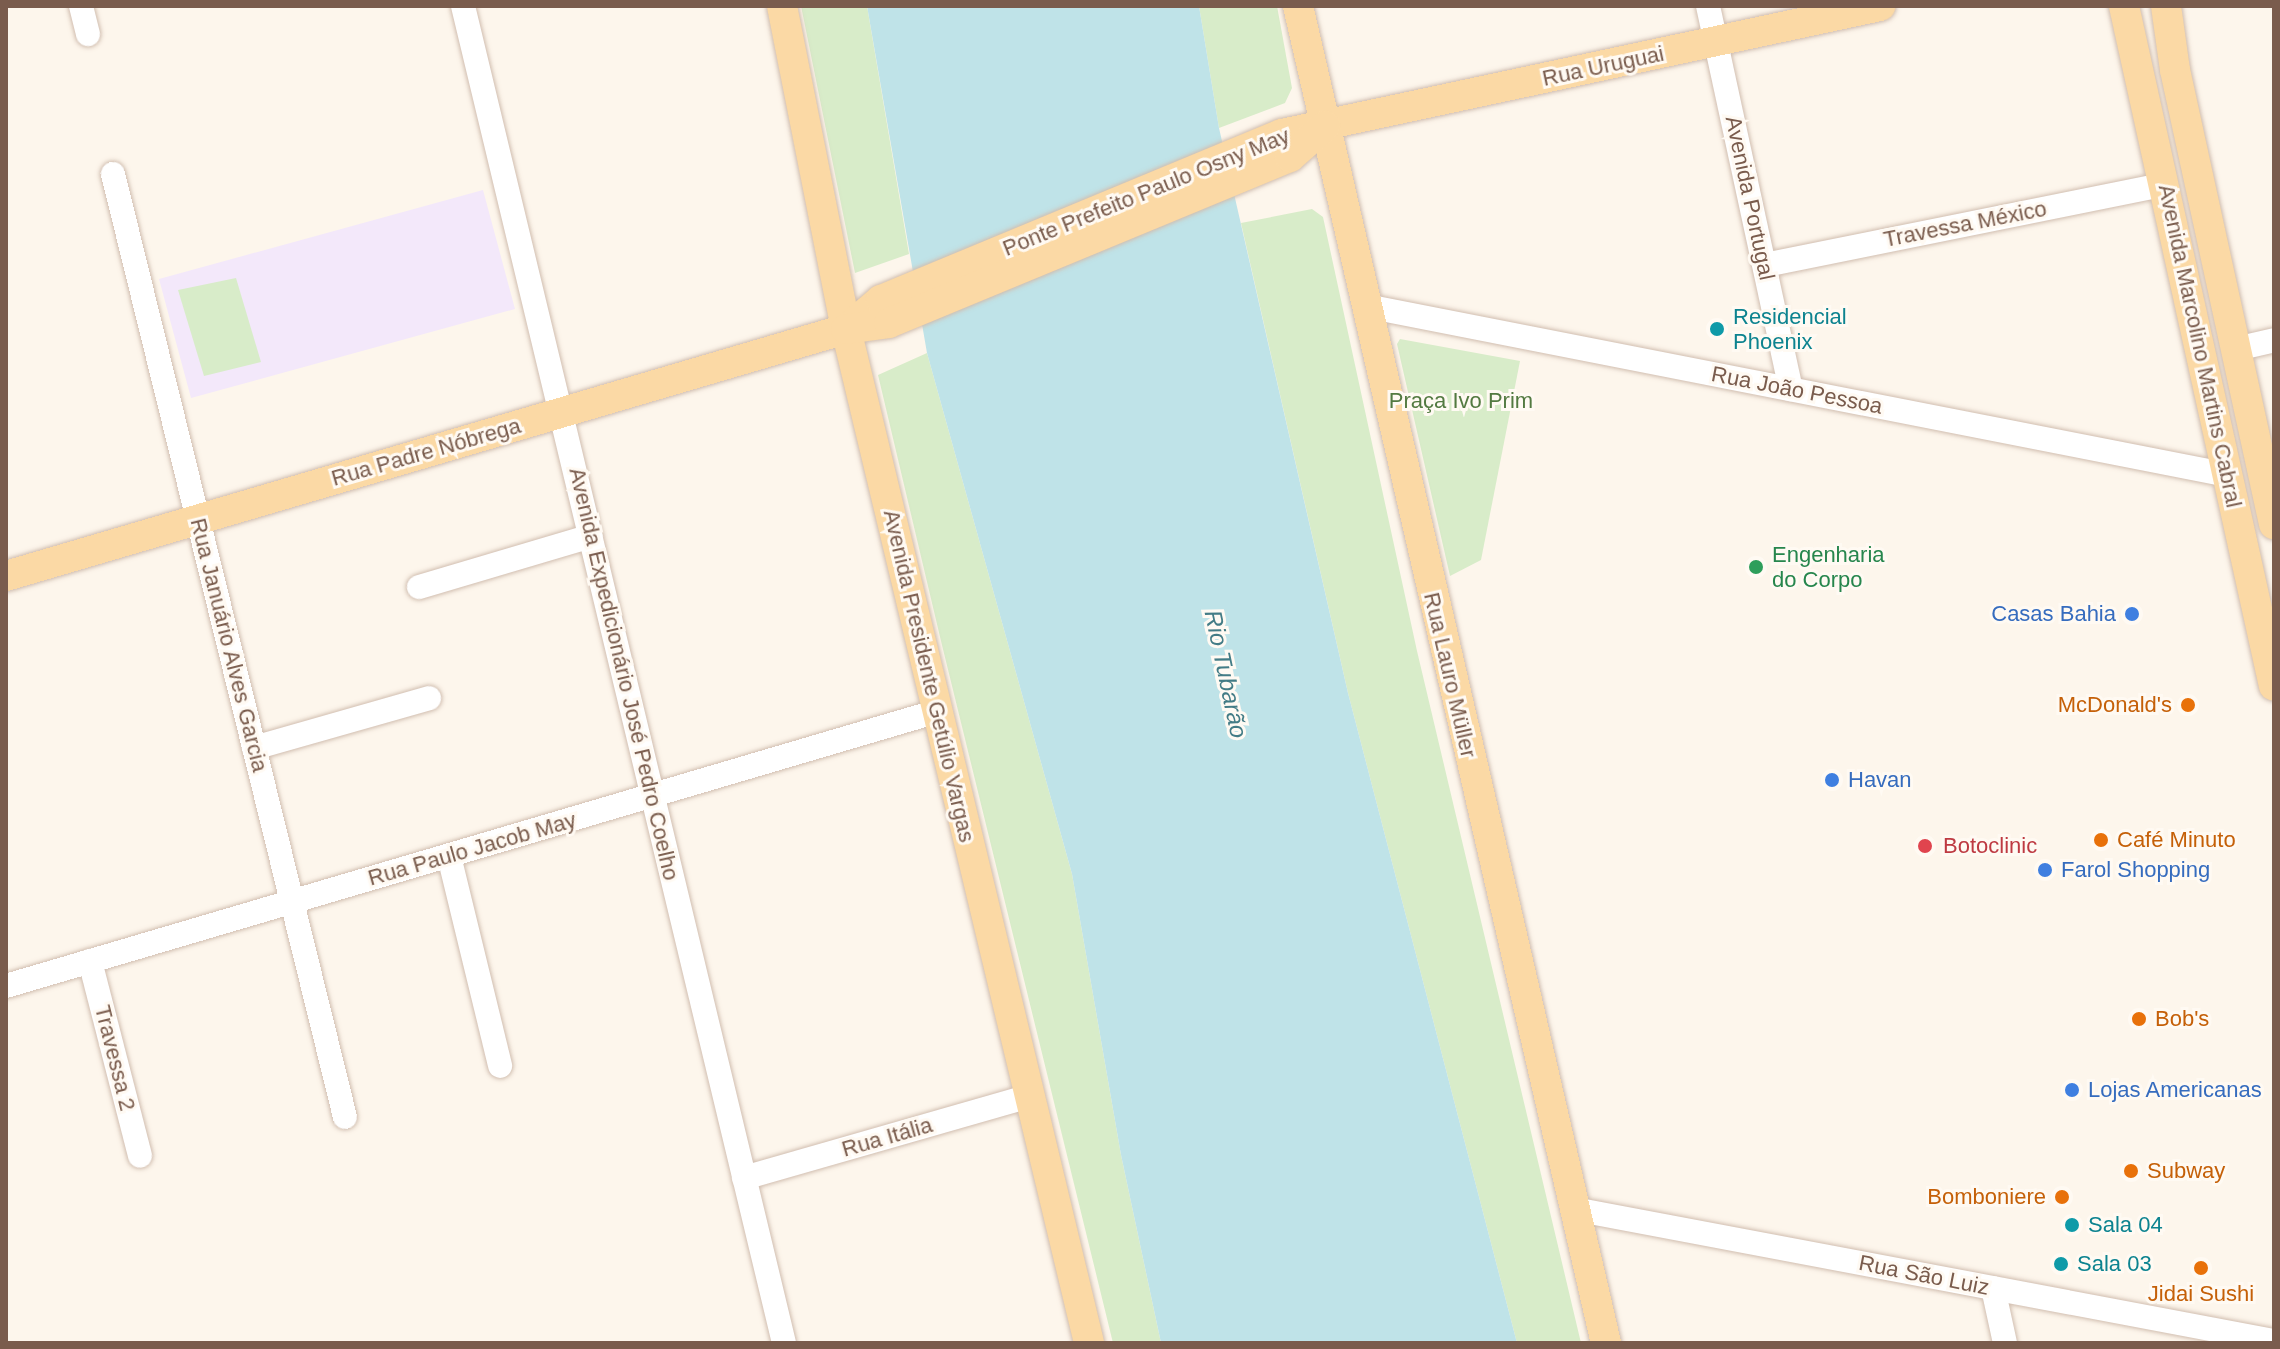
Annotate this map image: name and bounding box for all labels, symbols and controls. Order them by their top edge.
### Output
street label: Rua Uruguai [1540,40,1666,92]
street label: Avenida Portugal [1720,114,1780,282]
street label: Ponte Prefeito Paulo Osny May [999,122,1293,262]
street label: Avenida Marcolino Martins Cabral [2153,182,2247,510]
street label: Travessa México [1881,195,2049,253]
place label: Residencial Phoenix [1733,303,1847,354]
marker: Residencial Phoenix [1708,320,1726,338]
street label: Rua João Pessoa [1709,360,1885,420]
park label: Praça Ivo Prim [1389,388,1533,414]
street label: Rua Padre Nóbrega [328,412,524,492]
street label: Avenida Expedicionário José Pedro Coelho [564,465,684,883]
street label: Avenida Presidente Getúlio Vargas [878,507,980,845]
street label: Rua Januário Alves Garcia [185,515,273,775]
place label: Engenharia do Corpo [1772,541,1885,592]
marker: Engenharia do Corpo [1747,558,1765,576]
street label: Rua Lauro Müller [1418,590,1482,760]
place label: Casas Bahia [1991,601,2116,627]
marker: Casas Bahia [2123,605,2141,623]
water label: Rio Tubarão [1198,607,1254,741]
place label: McDonald's [2058,692,2172,718]
marker: McDonald's [2179,696,2197,714]
place label: Havan [1848,767,1912,793]
marker: Havan [1823,771,1841,789]
street label: Rua Paulo Jacob May [365,807,579,891]
place label: Café Minuto [2117,827,2236,853]
marker: Café Minuto [2092,831,2110,849]
place label: Botoclinic [1943,833,2037,859]
marker: Botoclinic [1914,835,1936,857]
place label: Farol Shopping [2061,857,2210,883]
marker: Farol Shopping [2036,861,2054,879]
street label: Travessa 2 [89,1002,141,1114]
place label: Bob's [2155,1006,2209,1032]
marker: Bob's [2130,1010,2148,1028]
place label: Lojas Americanas [2088,1077,2263,1103]
marker: Lojas Americanas [2063,1081,2081,1099]
street label: Rua Itália [839,1112,935,1162]
place label: Subway [2147,1158,2225,1184]
marker: Subway [2122,1162,2140,1180]
place label: Bomboniere [1927,1184,2046,1210]
marker: Bomboniere [2053,1188,2071,1206]
place label: Sala 04 [2088,1212,2163,1238]
marker: Sala 04 [2063,1216,2081,1234]
street label: Rua São Luiz [1857,1249,1991,1301]
place label: Sala 03 [2077,1251,2152,1277]
marker: Sala 03 [2052,1255,2070,1273]
marker: Jidai Sushi [2192,1259,2210,1277]
place label: Jidai Sushi [2148,1281,2254,1307]

